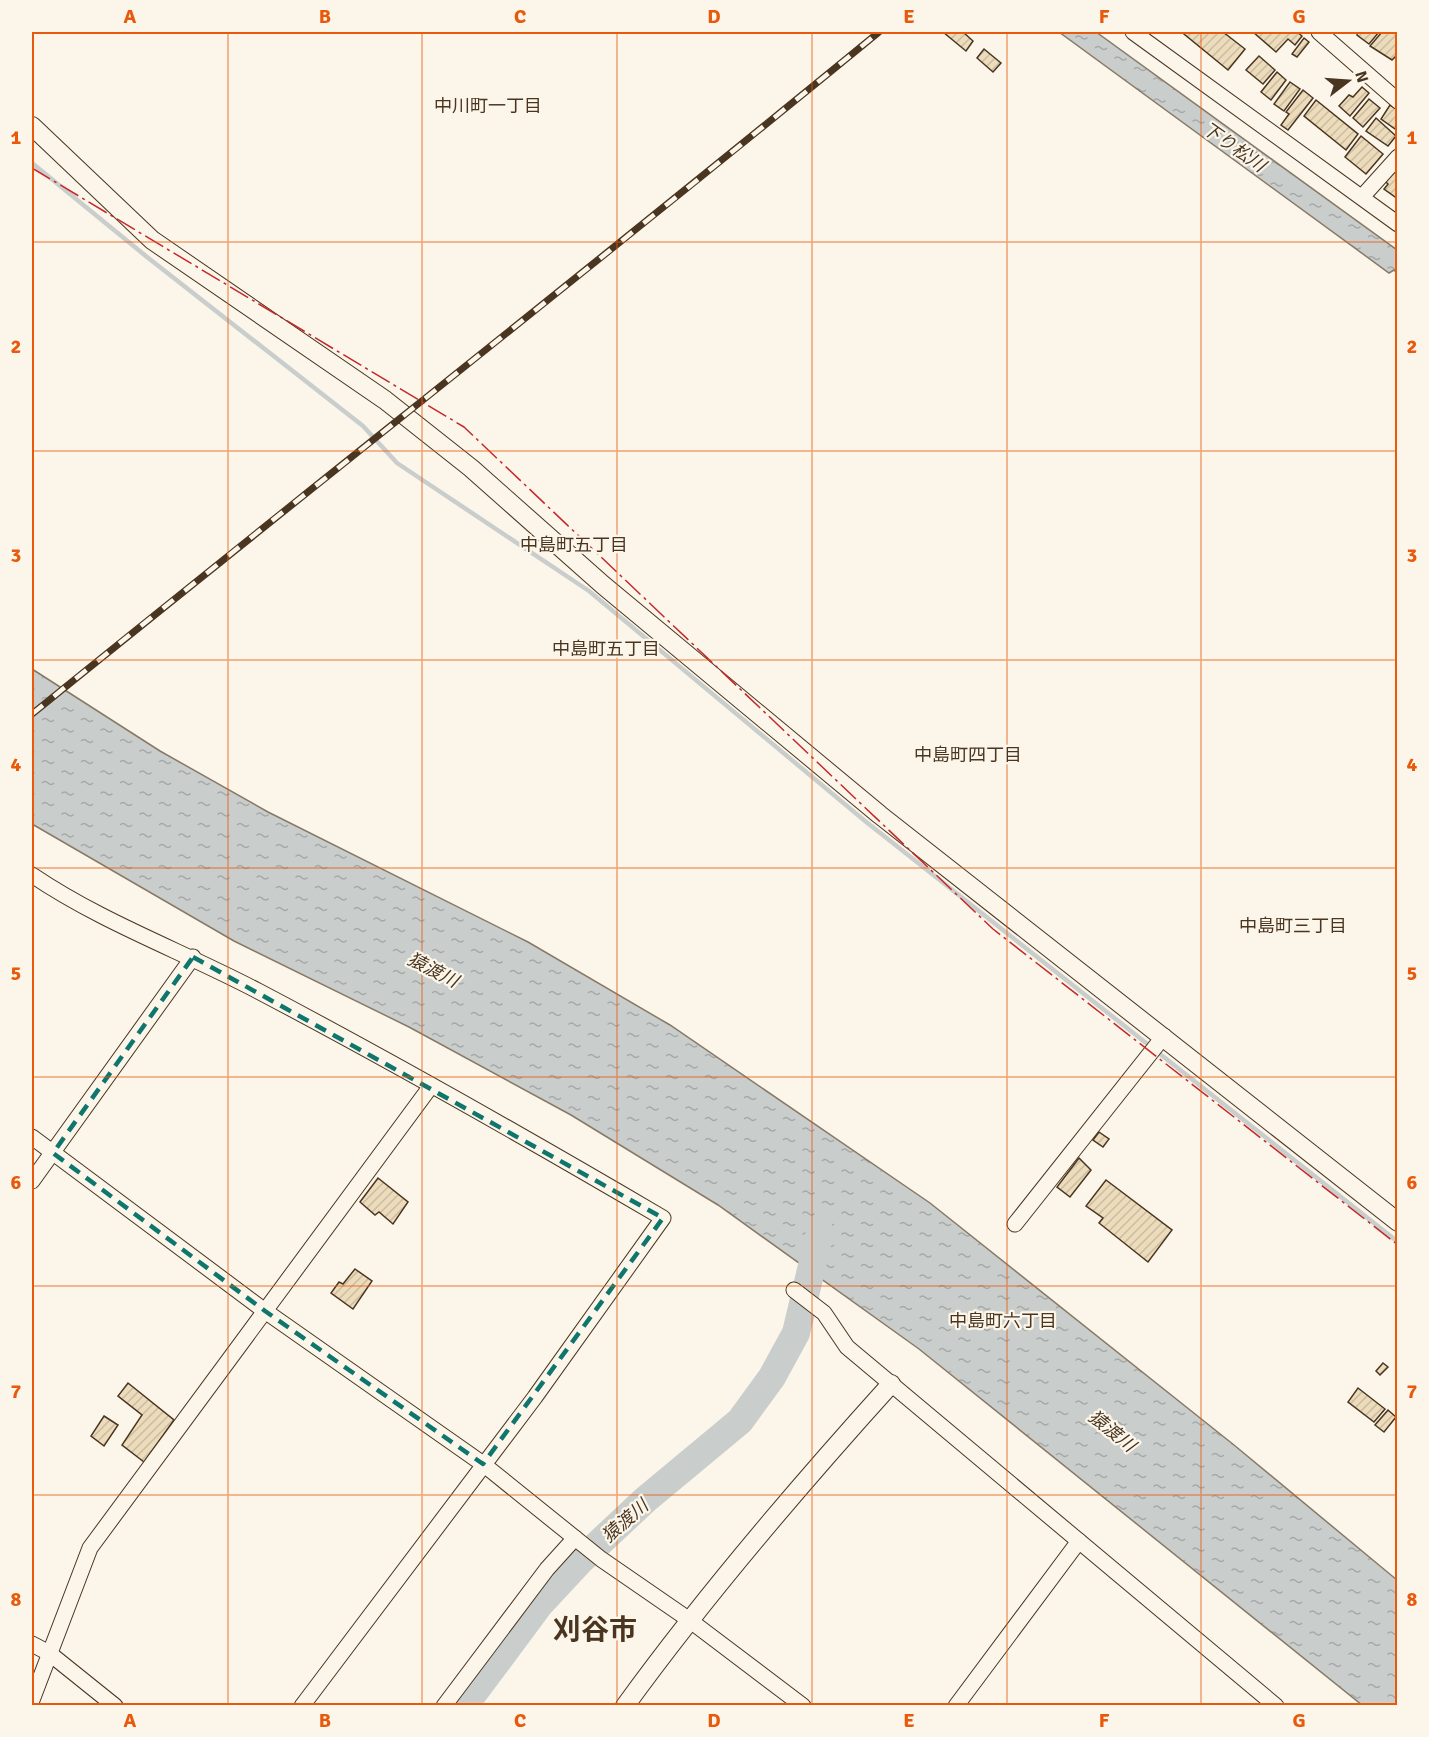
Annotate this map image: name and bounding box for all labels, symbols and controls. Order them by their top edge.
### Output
text: A [124,4,137,29]
text: B [319,4,331,29]
text: C [514,4,526,29]
text: D [707,4,721,29]
text: E [903,4,915,29]
text: F [1099,4,1110,29]
text: G [1292,4,1306,29]
north arrow [1318,51,1378,111]
text: N [1350,69,1373,85]
district label: 中川町一丁目 [434,95,542,117]
water label: 下り松川 [1198,117,1271,178]
text: 1 [11,125,22,150]
text: 1 [1407,125,1418,150]
text: 2 [11,334,21,359]
text: 2 [1407,334,1417,359]
district label: 中島町五丁目 [520,534,628,556]
text: 3 [11,543,21,568]
text: 3 [1407,543,1417,568]
district label: 中島町五丁目 [552,638,660,660]
district label: 中島町四丁目 [914,744,1022,766]
text: 4 [11,752,22,777]
text: 4 [1407,752,1418,777]
district label: 中島町三丁目 [1239,915,1347,937]
water label: 猿渡川 [404,948,464,993]
text: 5 [11,961,21,986]
text: 5 [1407,961,1417,986]
text: 6 [11,1170,22,1195]
text: 6 [1407,1170,1418,1195]
district label: 中島町六丁目 [949,1310,1057,1332]
text: 7 [11,1379,22,1404]
text: 7 [1407,1379,1418,1404]
water label: 猿渡川 [1084,1405,1141,1458]
water label: 猿渡川 [597,1494,654,1547]
text: 8 [11,1587,22,1612]
text: 8 [1407,1587,1418,1612]
district label: 刈谷市 [553,1613,637,1647]
text: A [124,1708,137,1733]
text: B [319,1708,331,1733]
text: C [514,1708,526,1733]
text: D [707,1708,721,1733]
text: E [903,1708,915,1733]
text: F [1099,1708,1110,1733]
text: G [1292,1708,1306,1733]

